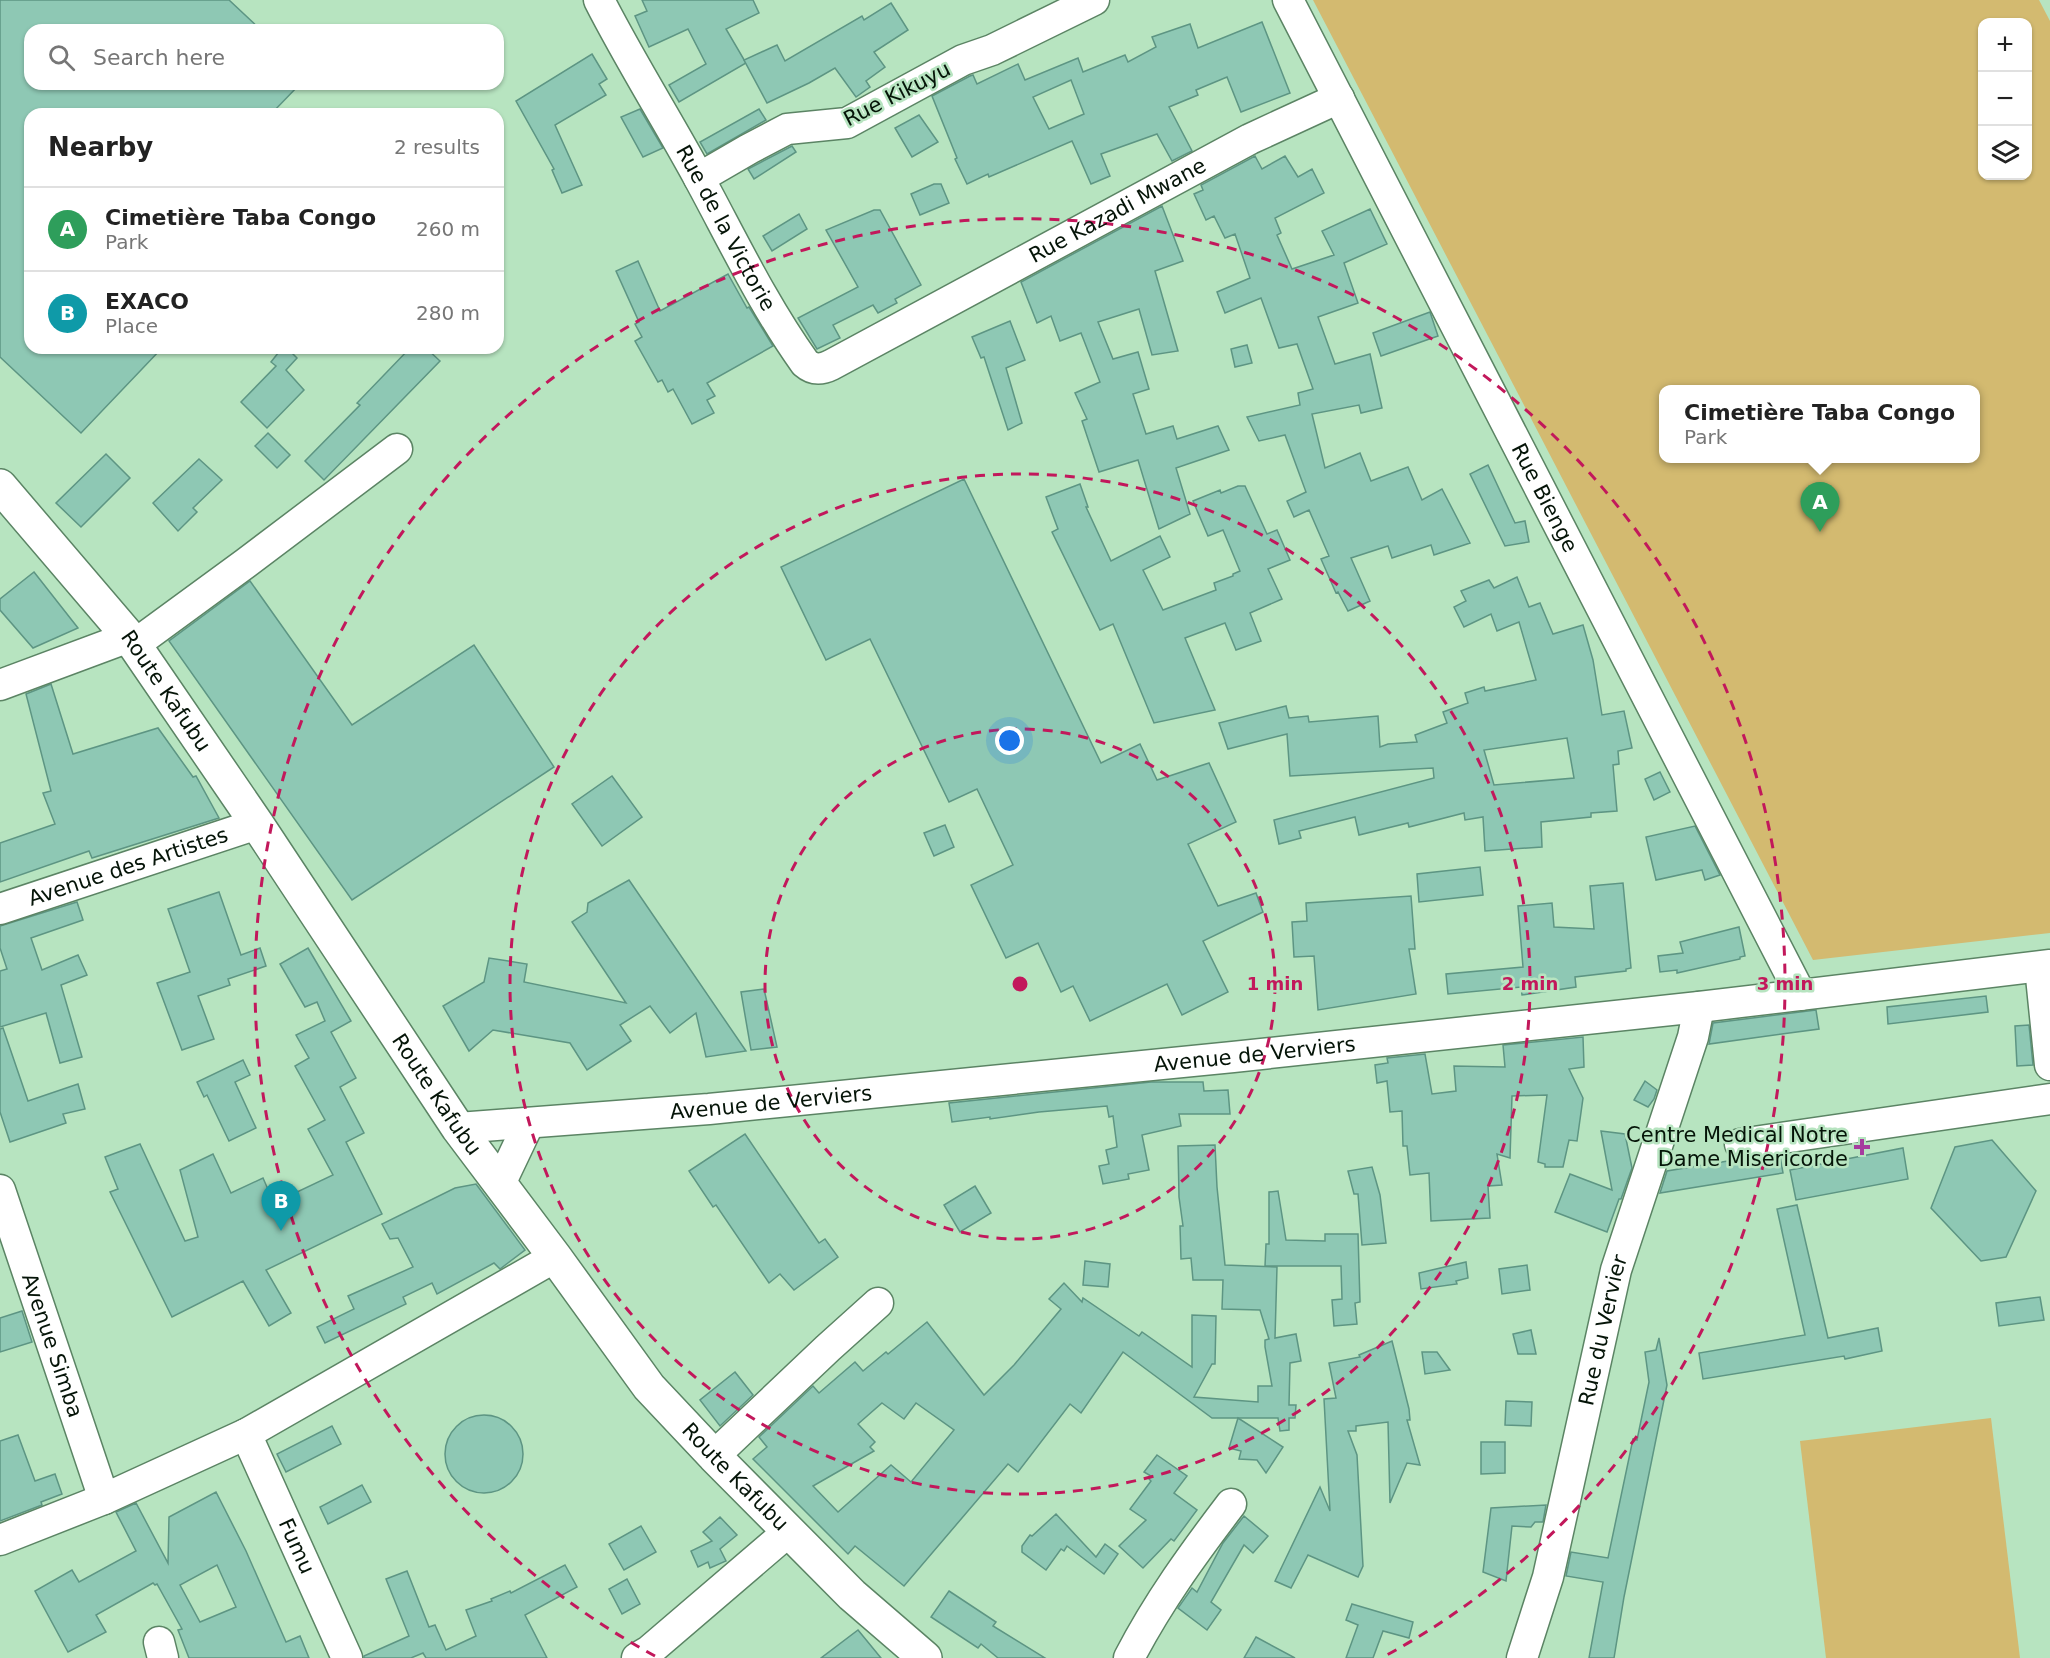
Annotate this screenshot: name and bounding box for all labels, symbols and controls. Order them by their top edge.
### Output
map controls [1978,18,2032,180]
button: + [1978,18,2032,72]
search box [24,24,504,90]
icon: search [45,41,78,74]
text: Search here [93,45,225,70]
street label: Rue Kikuyu [840,57,954,131]
button: − [1978,72,2032,126]
button: layers [1978,126,2032,180]
text: Nearby [48,132,153,162]
text: 2 results [394,135,480,159]
street label: Rue de la Victorie [671,141,780,315]
street label: Rue Kazadi Mwane [1025,153,1210,268]
text: Cimetière Taba Congo [105,205,376,230]
text: A [60,217,75,241]
text: 260 m [416,217,480,241]
text: Park [105,230,148,254]
text: EXACO [105,289,189,314]
text: B [60,301,75,325]
text: 280 m [416,301,480,325]
text: Place [105,314,158,338]
popup [1659,385,1980,463]
text: Cimetière Taba Congo [1684,400,1955,425]
text: Park [1684,425,1727,449]
street label: Rue Bienge [1507,439,1583,556]
pin: A [1800,482,1840,532]
street label: Route Kafubu [116,626,216,756]
your location [995,726,1024,755]
street label: Avenue des Artistes [25,822,231,911]
text: 1 min [1247,973,1303,994]
text: 2 min [1502,973,1558,994]
text: 3 min [1757,973,1813,994]
centre of rings [1010,974,1030,994]
street label: Route Kafubu [387,1029,486,1160]
street label: Avenue de Verviers [1153,1032,1357,1077]
street label: Avenue de Verviers [669,1081,873,1124]
place label: Centre Medical Notre Dame Misericorde [1626,1123,1848,1171]
marker: Centre Medical Notre Dame Misericorde [1853,1138,1871,1156]
pin: B [262,1182,300,1231]
street label: Rue du Vervier [1574,1251,1632,1408]
street label: Avenue Simba [17,1270,88,1421]
street label: Route Kafubu [677,1418,793,1536]
street label: Fumu [274,1515,319,1578]

